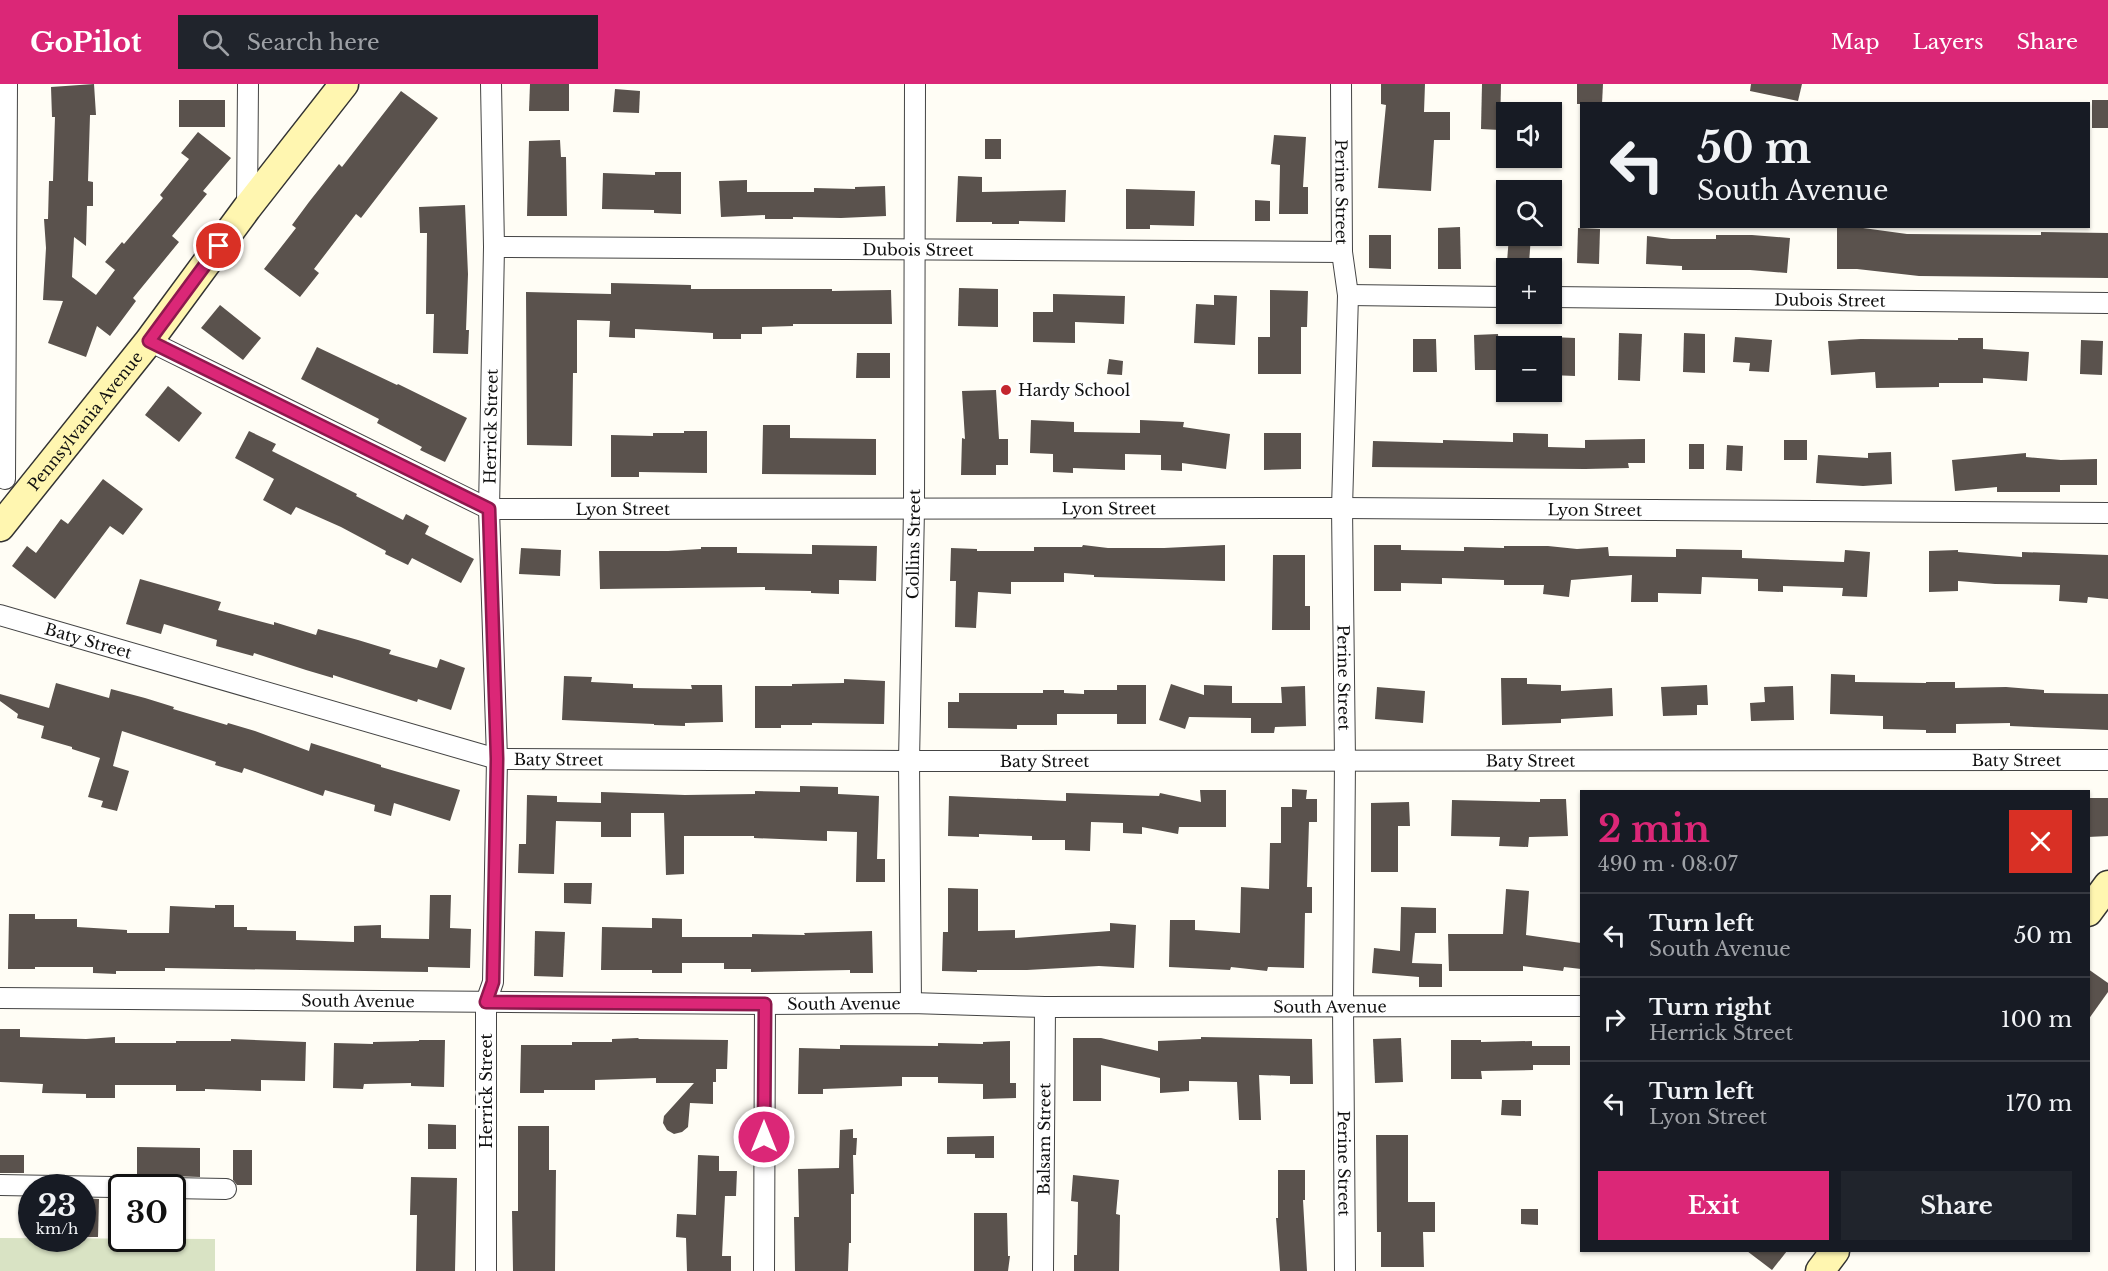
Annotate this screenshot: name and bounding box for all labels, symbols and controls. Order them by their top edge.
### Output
search box [178,15,598,69]
text: GoPilot [30,25,142,60]
icon: search [199,26,232,59]
text: Search here [247,29,380,56]
text: Map [1831,29,1880,55]
text: Layers [1913,29,1984,55]
text: Share [2017,29,2078,55]
map controls [1496,102,1562,402]
button: sound [1496,102,1562,168]
text: 50 m [1697,122,1811,174]
icon: left [1598,126,1676,204]
street label: Perine Street [1331,139,1352,245]
text: South Avenue [1697,174,1888,207]
button: search [1496,180,1562,246]
pin [193,220,244,271]
icon: arrive [202,229,235,262]
street label: Dubois Street [862,239,974,260]
button: + [1496,258,1562,324]
street label: Dubois Street [1774,289,1886,311]
button: − [1496,336,1562,402]
street label: Pennsylvania Avenue [23,347,147,495]
street label: Herrick Street [479,369,502,484]
place label: Hardy School [1018,380,1130,400]
marker: Hardy School [999,383,1013,397]
street label: Collins Street [902,489,924,599]
street label: Lyon Street [1061,498,1156,518]
street label: Lyon Street [575,499,670,519]
street label: Lyon Street [1547,499,1642,520]
street label: Baty Street [42,619,134,663]
street label: Perine Street [1333,624,1355,730]
street label: Baty Street [514,749,603,770]
street label: Baty Street [1486,750,1575,771]
street label: Baty Street [1972,750,2061,770]
street label: Baty Street [1000,751,1089,771]
text: 2 min [1598,807,1710,852]
button: close [2009,810,2072,873]
text: 490 m · 08:07 [1598,852,1738,876]
text: Turn left [1649,910,1754,937]
icon: left [1598,919,1631,952]
text: 50 m [2014,922,2072,949]
text: South Avenue [1649,937,1791,961]
street label: South Avenue [301,990,415,1011]
street label: South Avenue [787,993,901,1014]
text: Turn right [1649,994,1771,1021]
street label: South Avenue [1273,996,1387,1017]
icon: right [1598,1003,1631,1036]
text: 100 m [2001,1006,2072,1033]
text: Herrick Street [1649,1021,1793,1045]
street label: Herrick Street [476,1033,496,1149]
text: Turn left [1649,1078,1754,1105]
street label: Balsam Street [1034,1083,1054,1195]
icon: left [1598,1087,1631,1120]
text: 170 m [2006,1090,2072,1117]
position arrow [732,1105,796,1169]
text: Lyon Street [1649,1105,1767,1129]
street label: Perine Street [1334,1111,1355,1216]
button: Exit [1598,1171,1829,1240]
button: Share [1841,1171,2072,1240]
speed limit sign: 30 [108,1174,186,1252]
text: 23 [38,1187,76,1224]
text: km/h [36,1219,78,1238]

